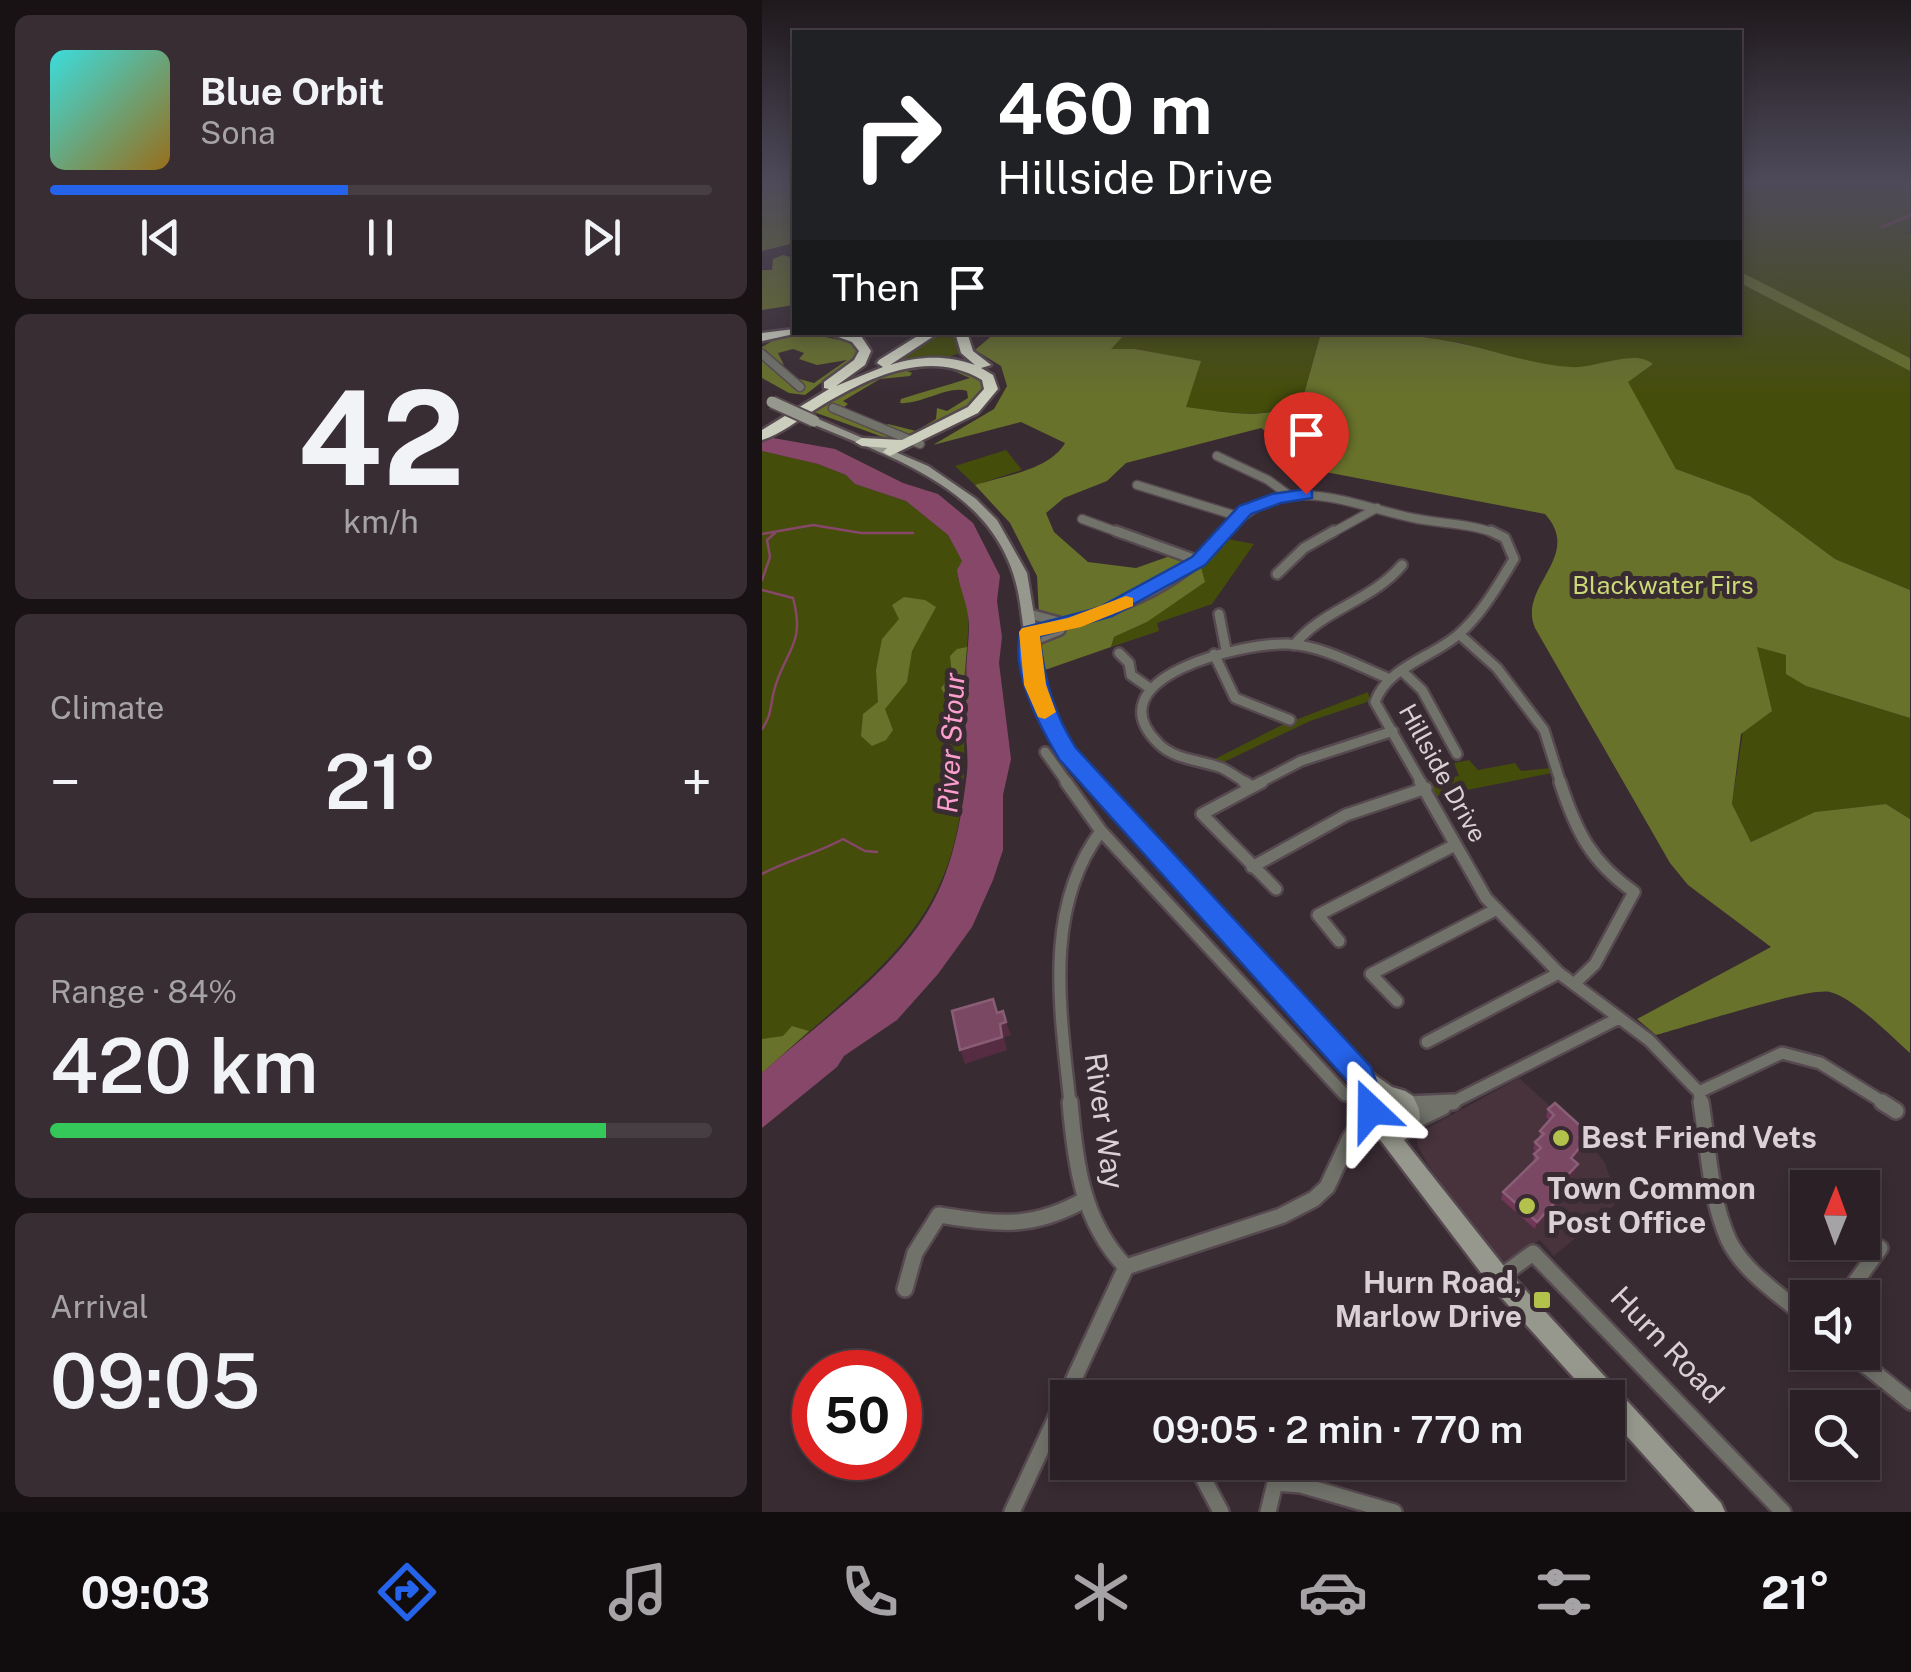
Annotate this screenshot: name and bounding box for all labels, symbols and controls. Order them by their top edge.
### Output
text: 460 m [997,67,1213,150]
text: Blue Orbit [200,69,384,114]
icon: right [832,70,962,200]
text: Sona [200,114,276,151]
text: Hillside Drive [997,151,1273,204]
icon: previous [133,210,188,265]
icon: pause [353,210,408,265]
icon: next [574,210,629,265]
icon: arrive [940,260,995,315]
text: Then [832,265,920,310]
text: 42 [297,362,465,514]
pin [1264,392,1349,495]
icon: arrive [1279,407,1334,462]
text: km/h [343,503,419,540]
park label: Blackwater Firs [1572,570,1754,600]
water label: River Stour [930,672,971,814]
text: Climate [50,689,164,726]
street label: Hillside Drive [1393,699,1493,847]
text: 21° [325,738,437,826]
text: − [50,750,81,814]
text: + [682,750,712,814]
text: Range · 84% [50,973,237,1010]
text: 420 km [50,1022,318,1110]
street label: River Way [1078,1050,1132,1191]
position arrow [1319,1058,1423,1162]
place label: Best Friend Vets [1581,1119,1817,1155]
marker: Best Friend Vets [1550,1127,1572,1149]
place label: Town Common Post Office [1547,1170,1756,1240]
north arrow [1790,1170,1880,1260]
map controls [1790,1170,1880,1480]
marker: Town Common Post Office [1516,1195,1538,1217]
place label: Hurn Road, Marlow Drive [1335,1264,1522,1334]
street label: Hurn Road [1603,1279,1732,1410]
button: sound [1790,1280,1880,1370]
text: Arrival [50,1288,149,1325]
marker: Hurn Road, Marlow Drive [1531,1289,1553,1311]
text: 09:05 [50,1337,260,1425]
speed limit sign: 50 [792,1350,922,1480]
button: search [1790,1390,1880,1480]
text: 09:05 · 2 min · 770 m [1152,1407,1523,1452]
icon: directions [372,1557,442,1627]
icon: music [603,1557,673,1627]
icon: phone [835,1557,905,1627]
icon: climate [1066,1557,1136,1627]
icon: car [1298,1557,1368,1627]
icon: filters [1529,1557,1599,1627]
text: 09:03 [81,1566,210,1619]
text: 21° [1761,1566,1830,1619]

